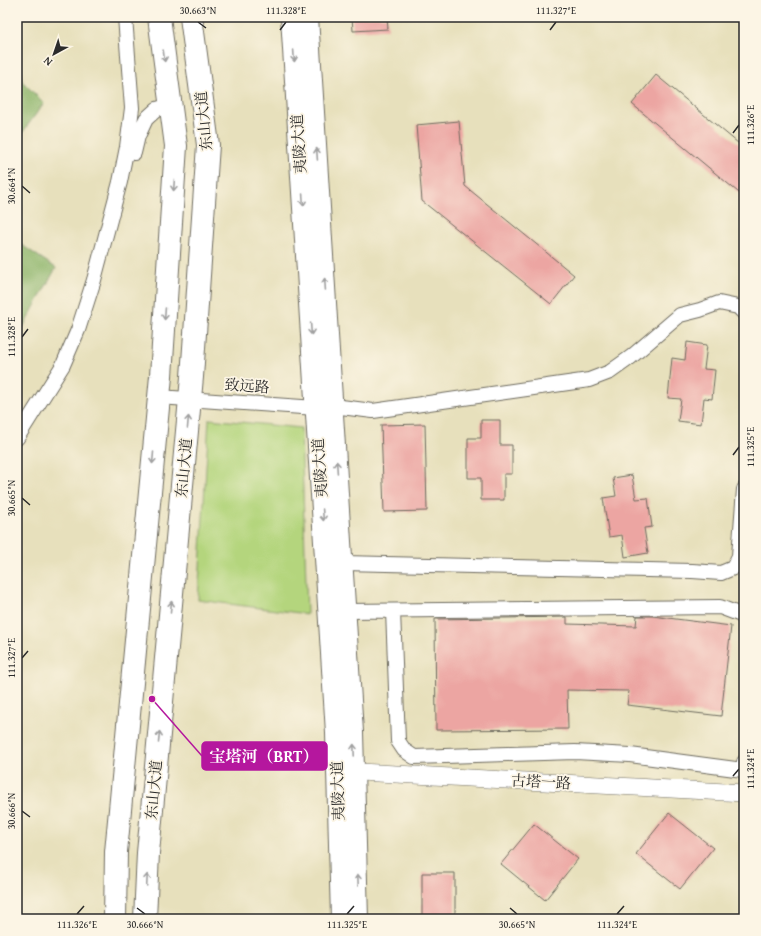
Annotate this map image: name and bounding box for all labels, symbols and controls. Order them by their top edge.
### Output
text: 30.663°N [180,3,217,18]
text: 111.328°E [266,3,306,18]
text: 111.327°E [536,3,576,18]
north arrow [34,34,74,74]
one-way arrow [160,49,168,62]
one-way arrow [290,49,297,62]
text: N [39,53,56,70]
street label: 东山大道 [190,90,217,152]
text: 111.326°E [743,105,758,145]
street label: 夷陵大道 [286,113,311,175]
one-way arrow [313,148,320,161]
text: 30.664°N [4,167,19,204]
one-way arrow [170,178,177,191]
one-way arrow [299,193,307,206]
one-way arrow [322,278,329,291]
one-way arrow [161,307,168,320]
text: 111.328°E [4,317,19,357]
one-way arrow [307,322,315,335]
street label: 致远路 [224,373,270,398]
one-way arrow [185,416,192,429]
text: 111.325°E [743,427,758,467]
street label: 东山大道 [170,437,197,499]
street label: 夷陵大道 [307,437,332,499]
one-way arrow [149,451,157,464]
one-way arrow [333,461,340,474]
text: 30.665°N [4,479,19,516]
one-way arrow [319,508,326,521]
one-way arrow [167,601,175,614]
text: 111.327°E [4,638,19,678]
one-way arrow [155,731,162,744]
callout: 宝塔河（BRT） [202,742,327,770]
text: 宝塔河（BRT） [210,744,318,768]
one-way arrow [350,744,358,757]
text: 111.324°E [743,749,758,789]
street label: 东山大道 [140,759,167,821]
street label: 夷陵大道 [326,761,349,821]
street label: 古塔一路 [511,769,572,794]
text: 30.666°N [4,792,19,829]
one-way arrow [143,874,150,887]
one-way arrow [354,874,361,887]
text: 111.326°E [57,917,97,932]
text: 30.666°N [127,917,164,932]
text: 111.325°E [327,917,367,932]
text: 30.665°N [499,917,536,932]
text: 111.324°E [597,917,637,932]

